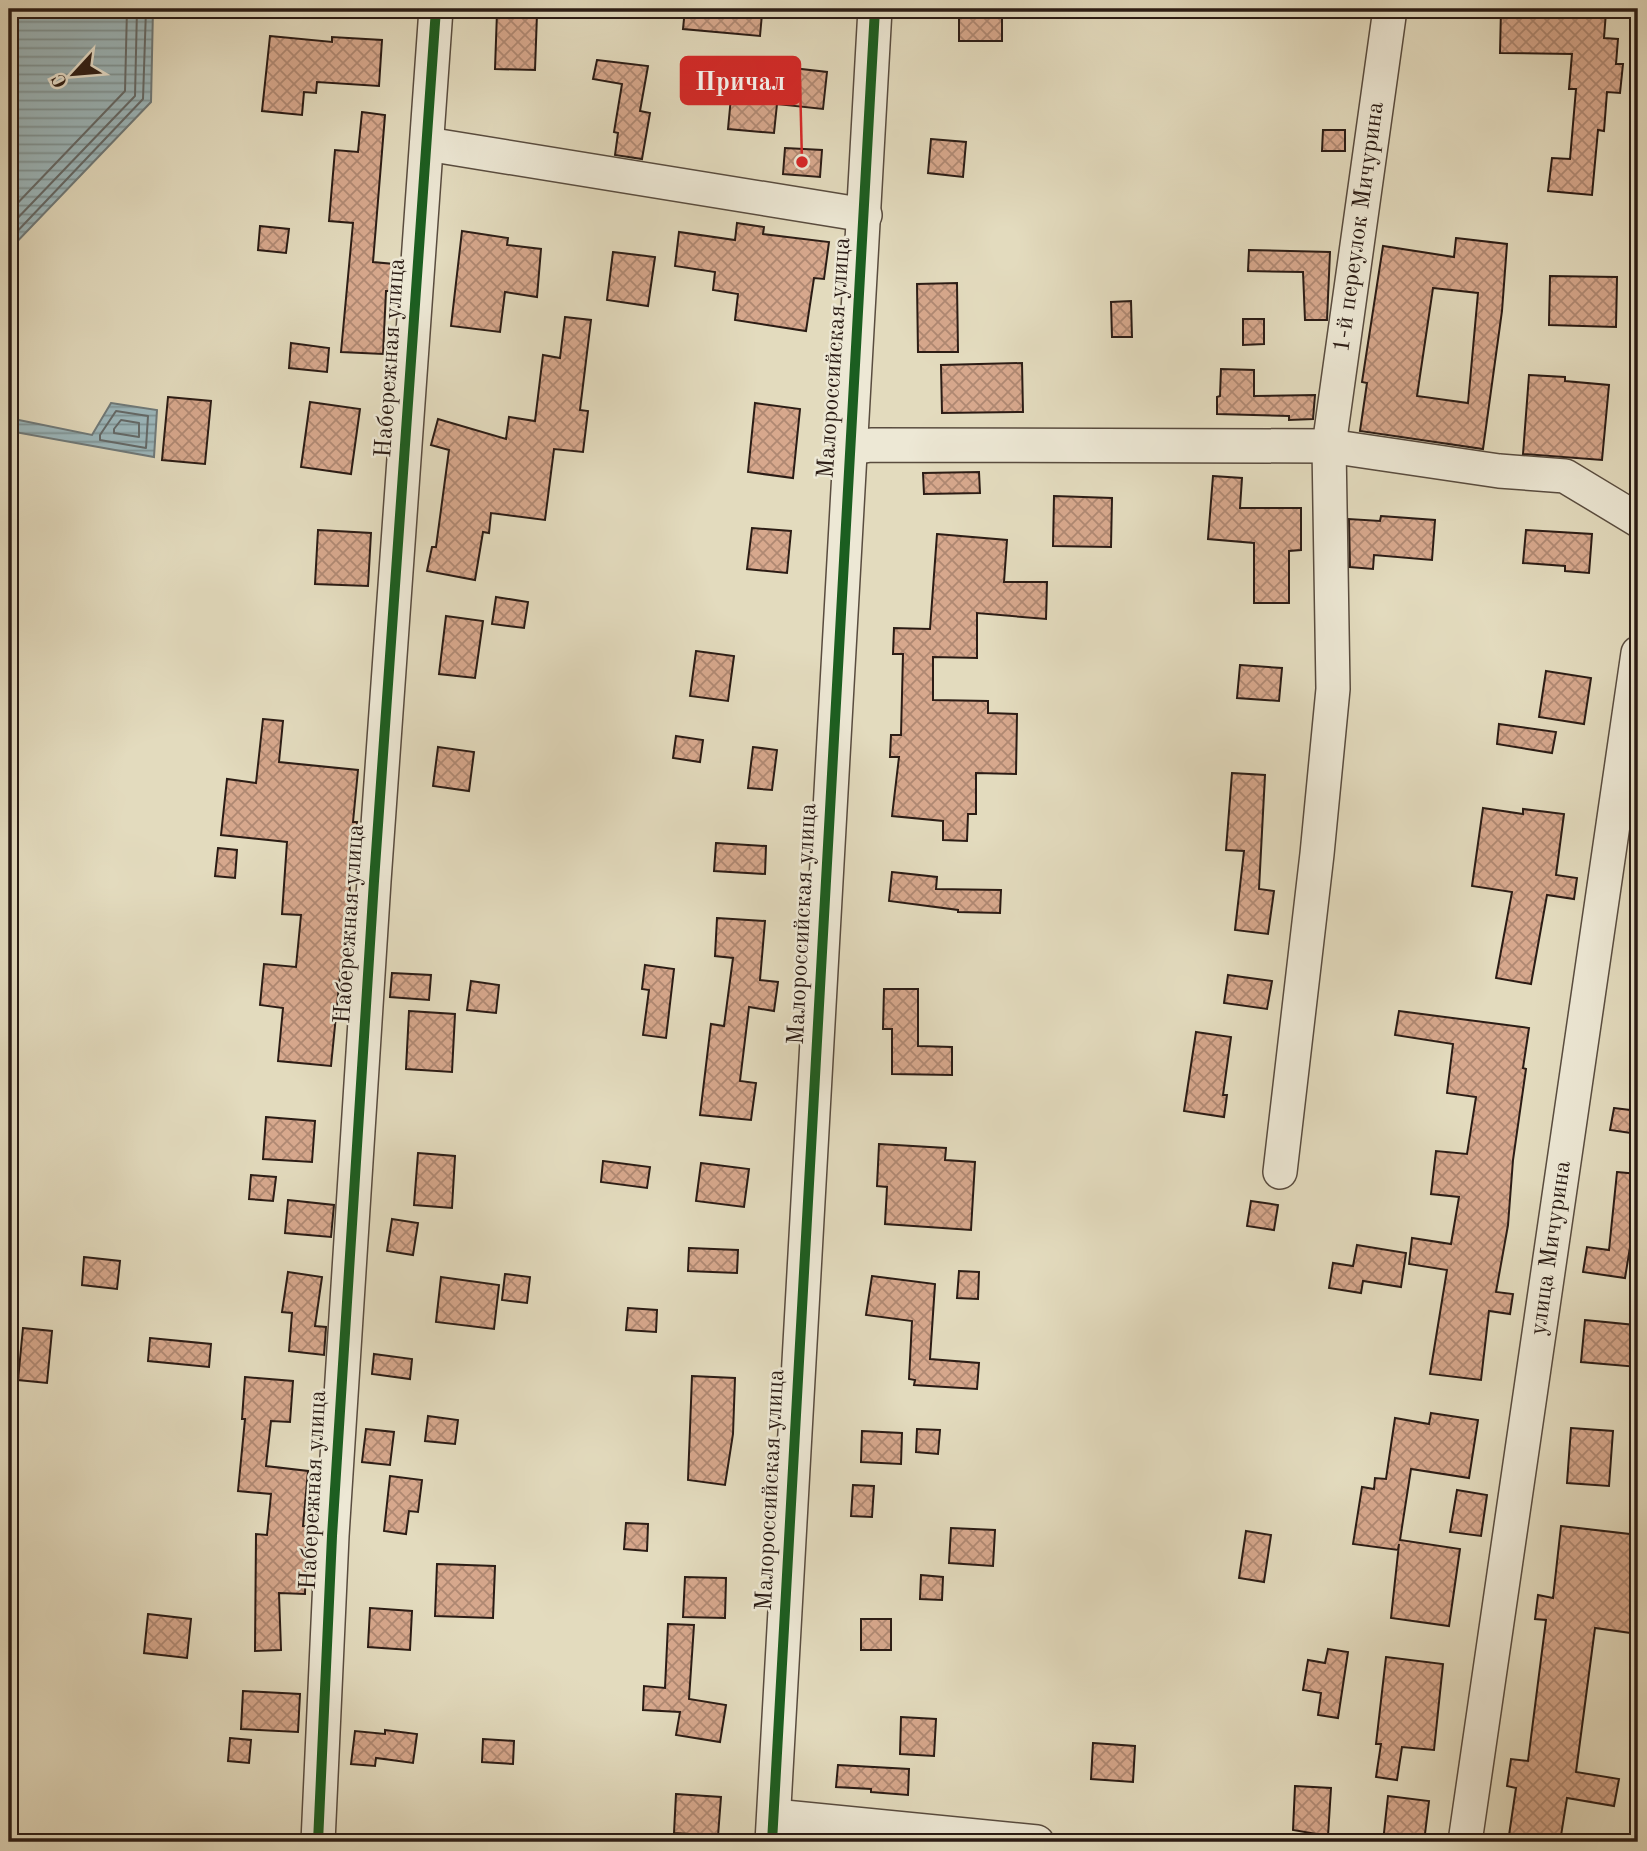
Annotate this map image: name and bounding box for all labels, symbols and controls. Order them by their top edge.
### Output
north arrow [38,38,108,108]
callout: Причал [681,57,800,104]
text: Причал [695,70,785,96]
text: С [50,71,72,90]
street label: 1-й переулок Мичурина [1330,100,1389,354]
street label: Малороссийская улица [815,236,855,480]
street label: Набережная улица [372,257,410,459]
street label: Малороссийская улица [785,802,821,1045]
street label: Набережная улица [331,823,369,1025]
street label: улица Мичурина [1527,1159,1576,1337]
street label: Малороссийская улица [753,1368,789,1611]
street label: Набережная улица [297,1389,331,1590]

